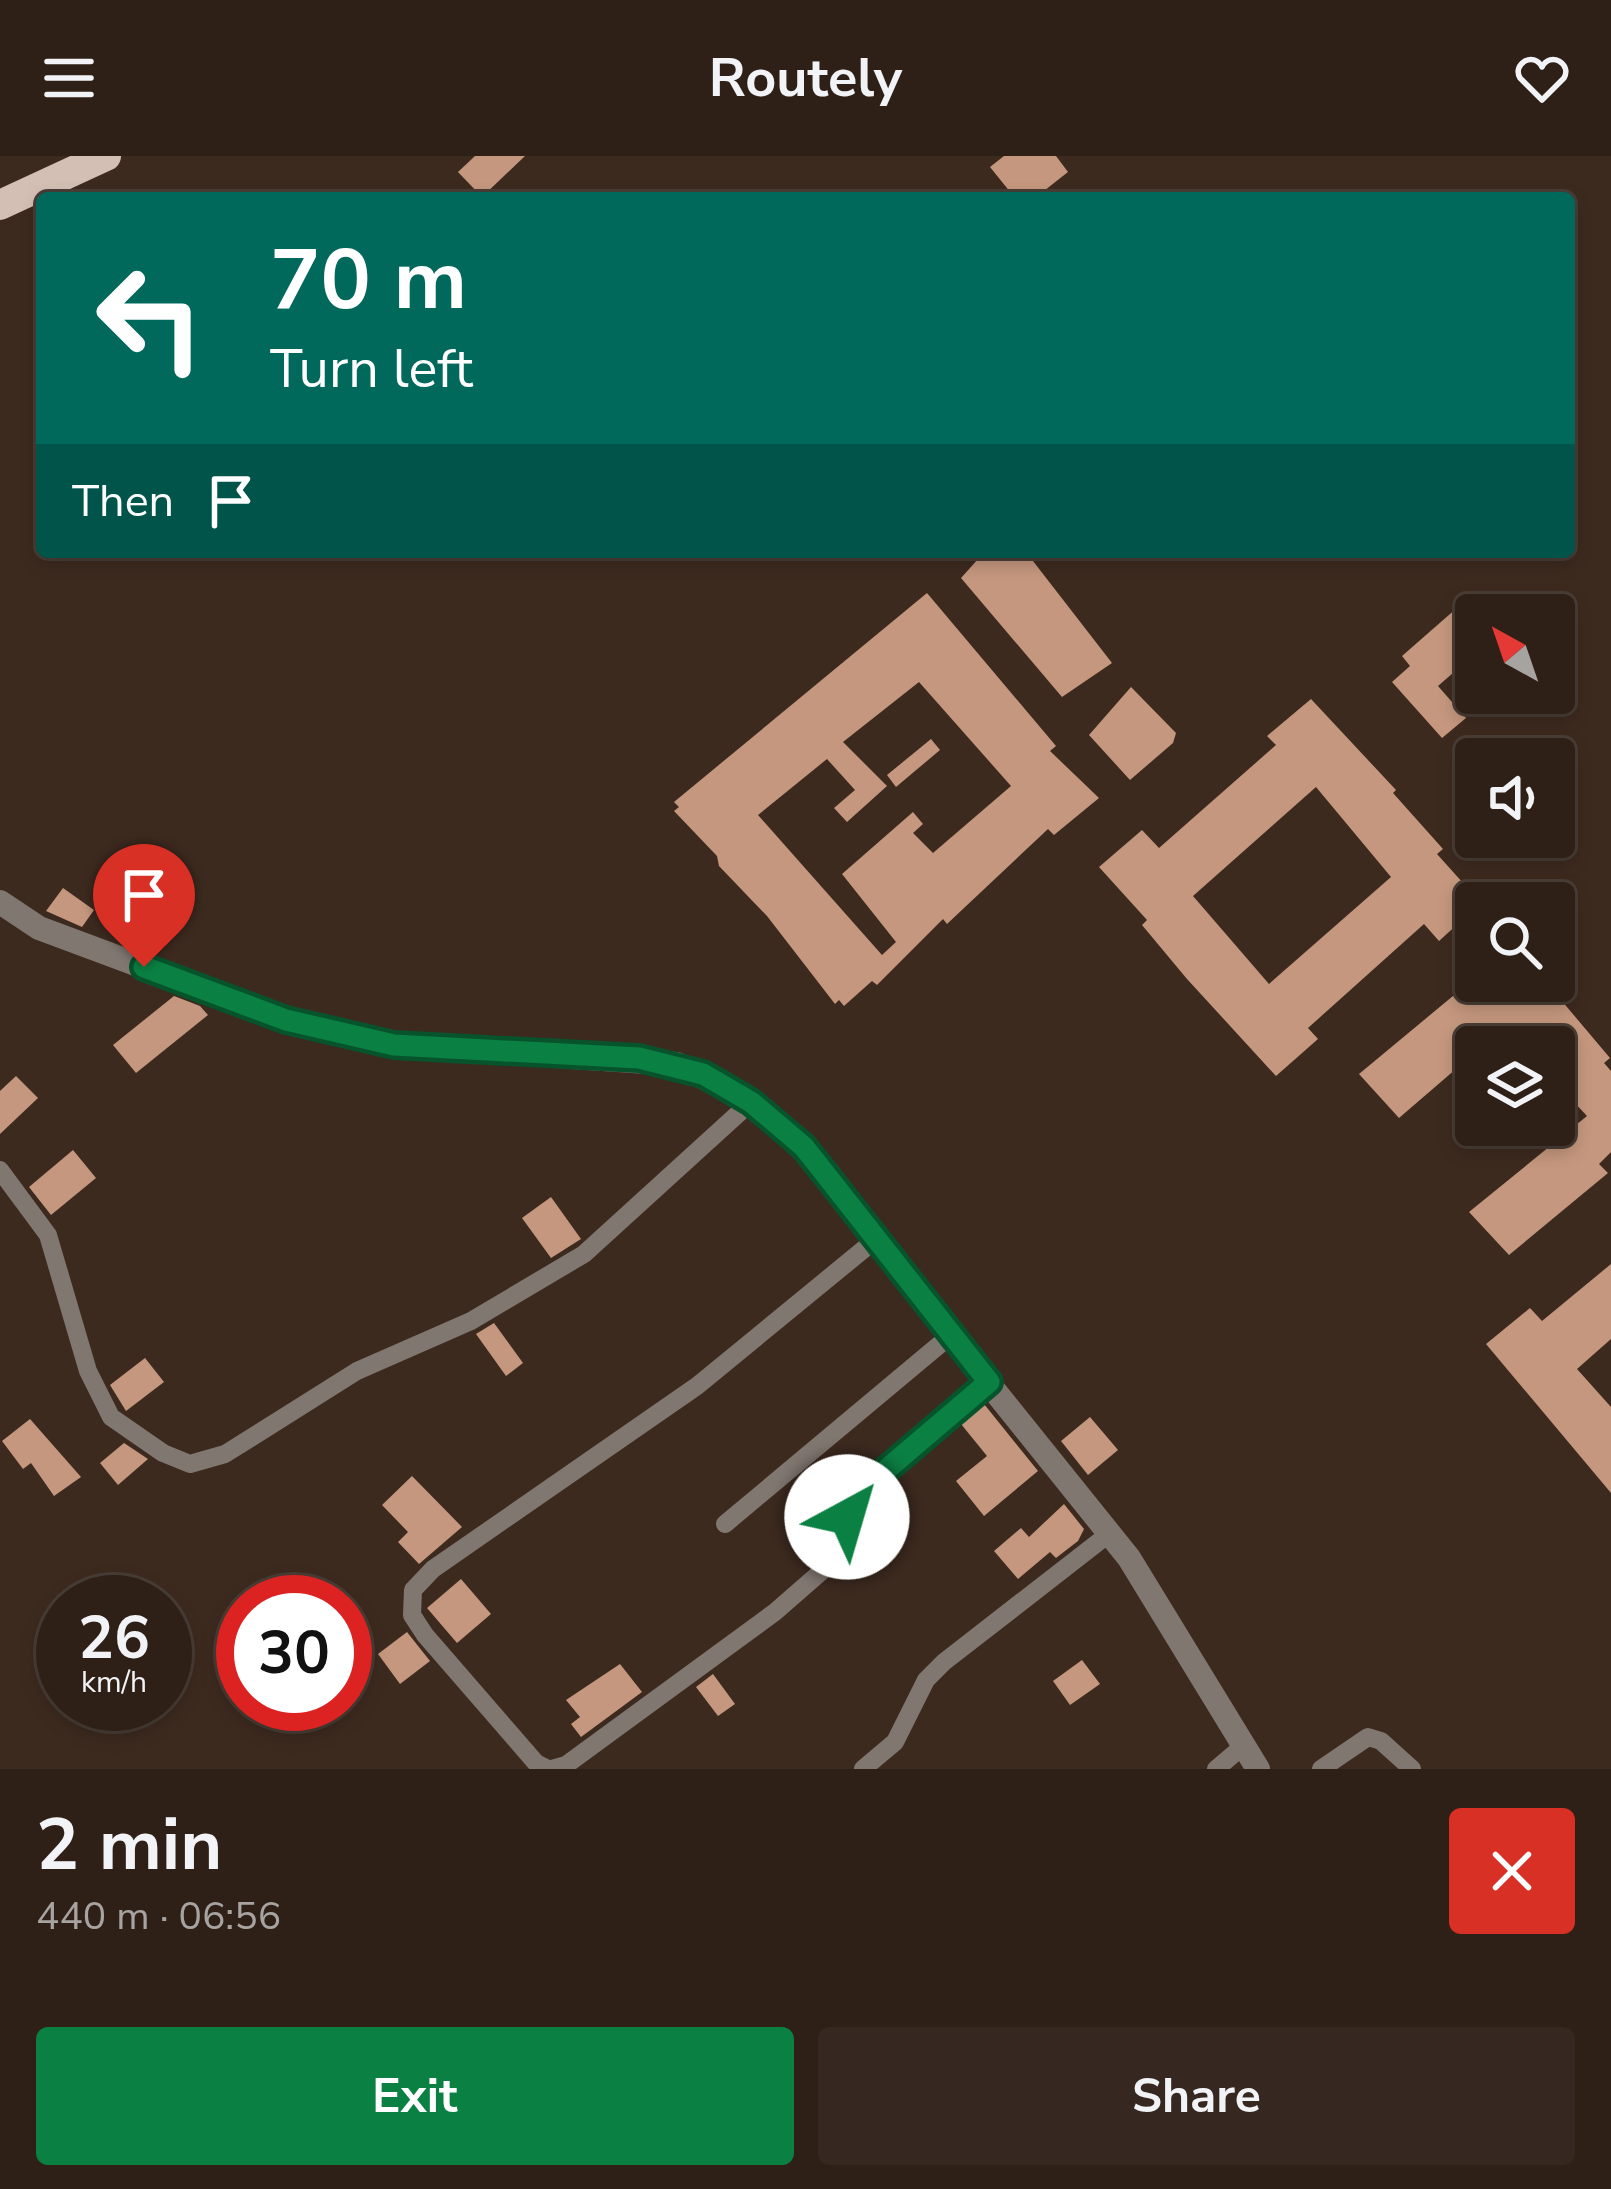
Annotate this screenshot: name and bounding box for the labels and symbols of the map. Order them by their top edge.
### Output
north arrow [1455,594,1575,714]
pin [93,844,195,967]
position arrow [784,1454,910,1580]
speed limit sign: 30 [216,1575,372,1731]

